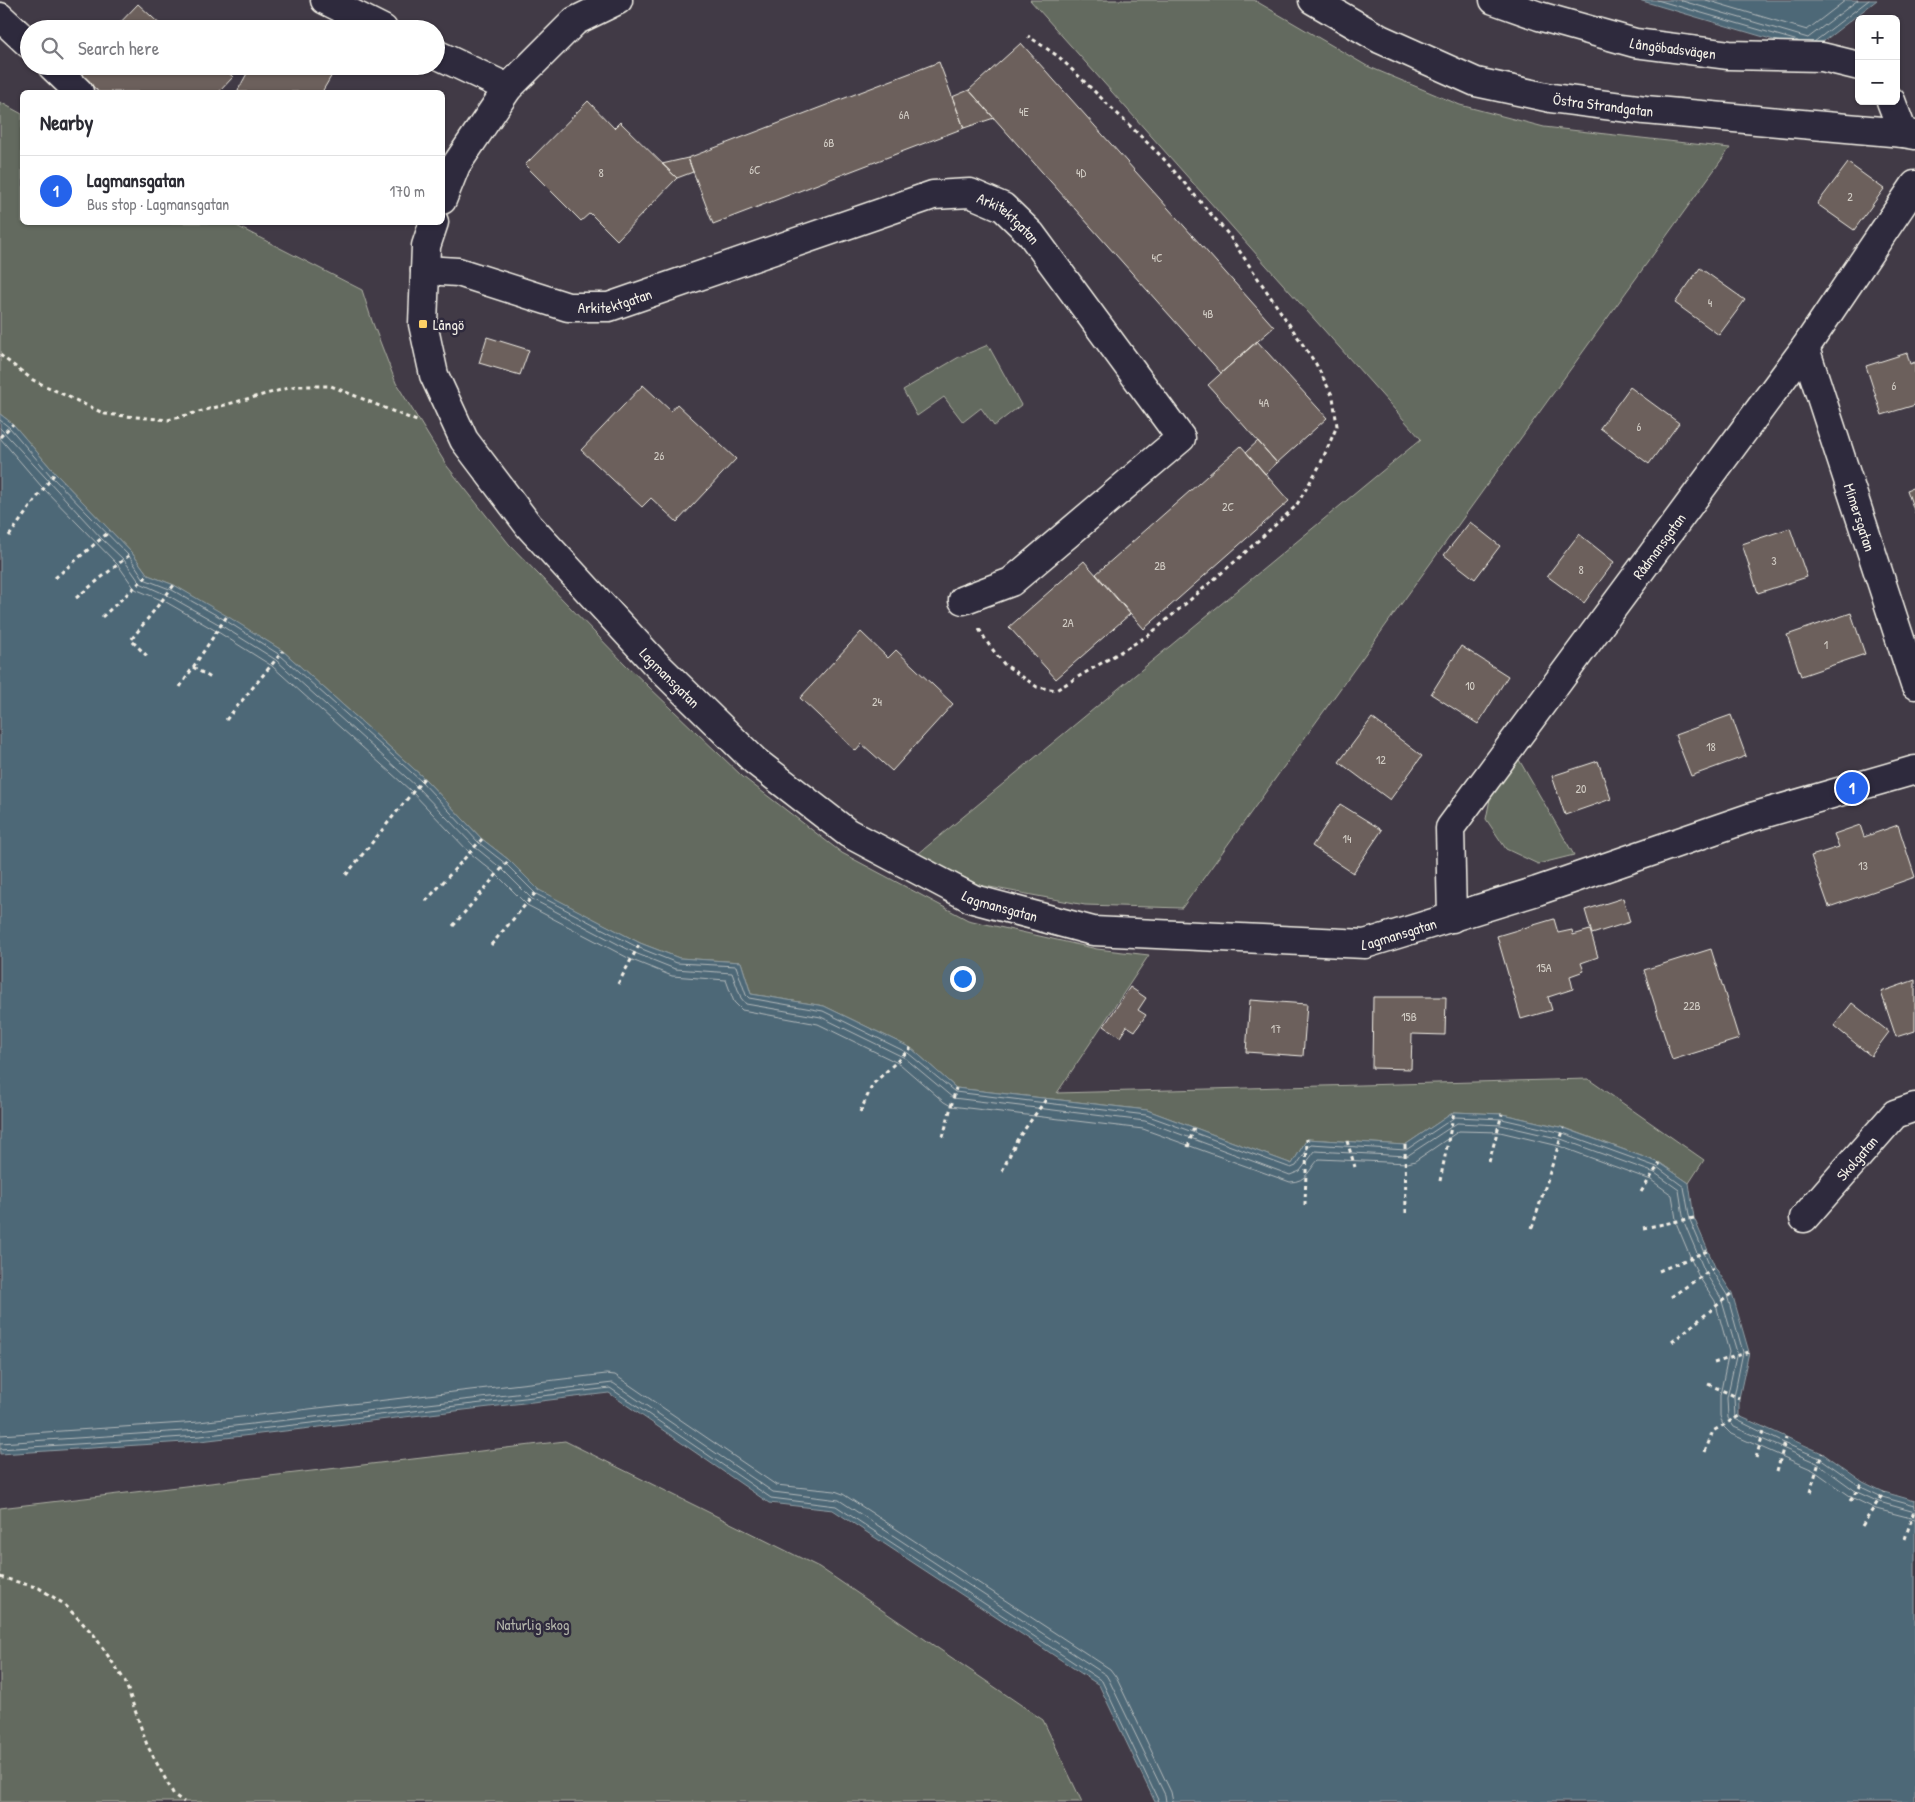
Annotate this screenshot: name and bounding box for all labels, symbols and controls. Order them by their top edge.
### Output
map controls [1855,15,1900,105]
button: + [1855,15,1900,60]
search box [20,20,445,75]
street label: Långöbadsvägen [1628,32,1717,64]
icon: search [38,34,66,62]
text: Search here [78,35,159,61]
button: − [1855,60,1900,105]
street label: Östra Strandgatan [1552,88,1655,121]
house number: 4E [1019,103,1030,120]
house number: 6A [899,106,909,123]
text: Nearby [40,108,93,137]
house number: 6B [824,134,834,151]
house number: 6C [749,161,761,178]
house number: 8 [598,164,604,181]
house number: 4D [1076,164,1086,181]
text: Lagmansgatan [87,167,185,193]
text: 1 [53,180,59,202]
text: 170 m [390,180,425,202]
street label: Arkitektgatan [974,187,1045,248]
house number: 2 [1847,188,1853,205]
text: Bus stop · Lagmansgatan [87,193,229,215]
house number: 4C [1151,249,1163,266]
street label: Arkitektgatan [578,283,655,318]
house number: 4 [1708,294,1713,311]
house number: 4B [1203,305,1213,322]
place label: Långö [433,314,464,335]
marker: Långö [417,318,429,330]
house number: 6 [1892,377,1897,394]
house number: 4A [1259,394,1269,411]
house number: 6 [1637,418,1642,435]
house number: 26 [654,447,664,464]
street label: Mimersgatan [1839,480,1881,554]
house number: 2C [1222,498,1235,515]
street label: Rådmansgatan [1627,508,1690,583]
house number: 3 [1771,552,1777,569]
house number: 2B [1154,557,1166,574]
house number: 8 [1578,561,1584,578]
house number: 2A [1062,614,1074,631]
house number: 1 [1824,636,1828,653]
street label: Lagmansgatan [635,643,705,712]
house number: 10 [1465,677,1475,694]
house number: 24 [872,693,883,710]
house number: 18 [1706,738,1716,755]
house number: 12 [1376,751,1386,768]
pin: 1 [1836,769,1868,807]
house number: 20 [1576,780,1587,797]
house number: 14 [1343,830,1352,847]
house number: 13 [1858,857,1868,874]
street label: Lagmansgatan [959,885,1040,926]
street label: Lagmansgatan [1361,912,1439,955]
house number: 15A [1536,959,1552,976]
your location [950,966,976,992]
house number: 22B [1683,997,1701,1014]
house number: 15B [1401,1008,1417,1025]
house number: 17 [1271,1020,1281,1037]
street label: Skolgatan [1831,1131,1882,1185]
park label: Naturlig skog [497,1614,570,1635]

